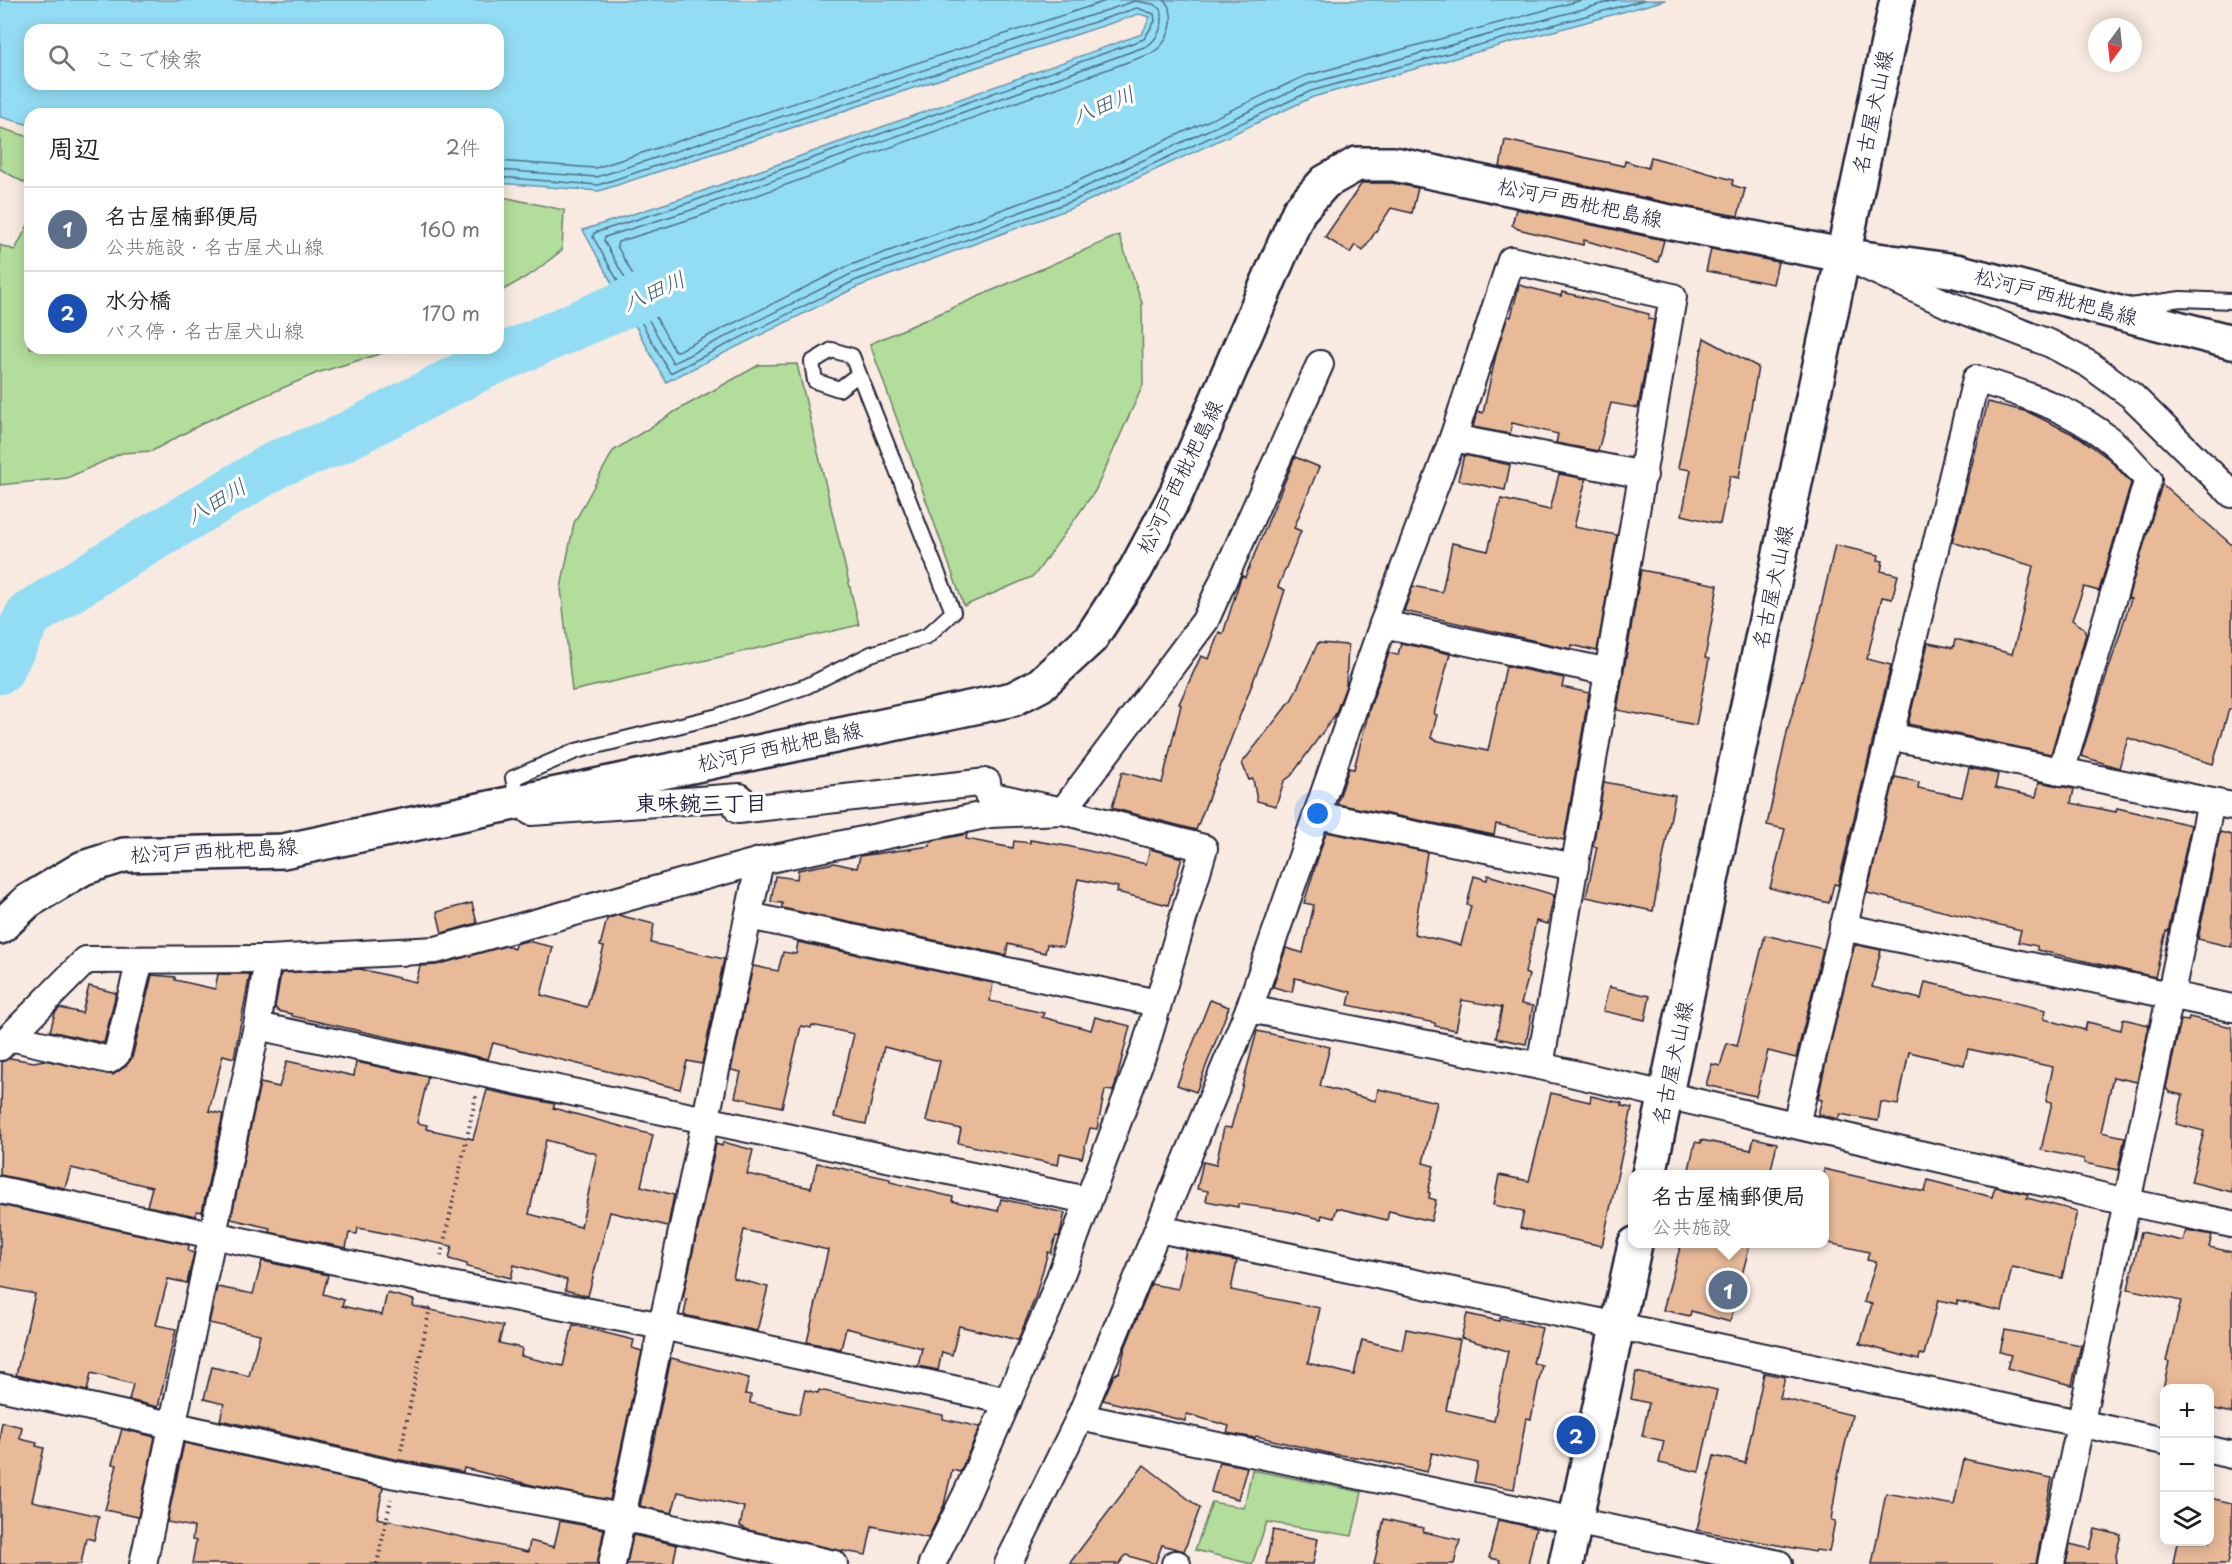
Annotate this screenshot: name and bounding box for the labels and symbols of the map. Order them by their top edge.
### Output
north arrow [2088,18,2142,72]
street label: 名古屋犬山線 [1842,47,1900,177]
water label: 八田川 [1066,76,1139,131]
street label: 松河戸西枇杷島線 [1495,168,1666,234]
street label: 松河戸西枇杷島線 [1971,258,2142,332]
water label: 八田川 [617,261,690,318]
street label: 松河戸西枇杷島線 [1127,394,1229,559]
water label: 八田川 [178,469,252,531]
street label: 名古屋犬山線 [1742,522,1800,652]
street label: 松河戸西枇杷島線 [694,712,865,778]
district label: 東味鋺三丁目 [635,785,767,818]
your location [1303,799,1332,828]
street label: 松河戸西枇杷島線 [129,829,299,869]
street label: 名古屋犬山線 [1642,998,1700,1128]
pin: 1 [1708,1268,1748,1312]
pin: 2 [1556,1412,1596,1458]

